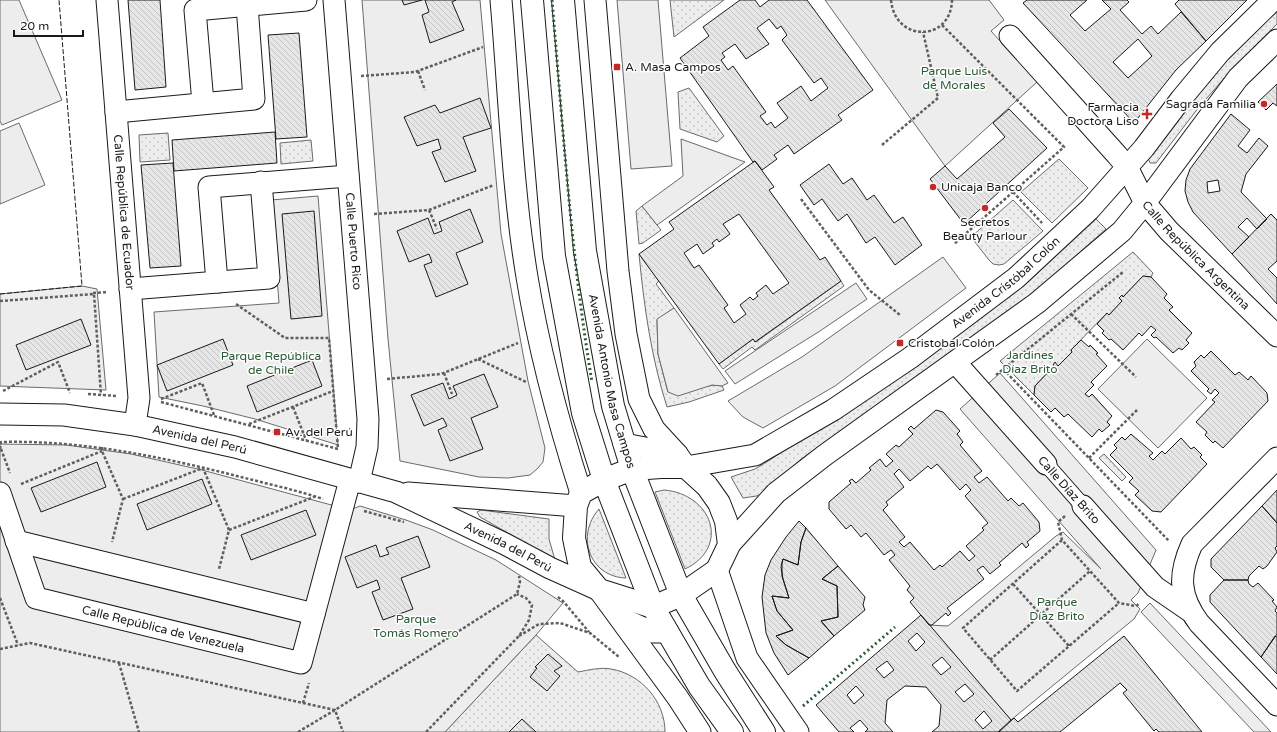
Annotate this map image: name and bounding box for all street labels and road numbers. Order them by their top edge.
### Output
street label: Calle República de Ecuador [111,134,137,291]
street label: Calle Puerto Rico [343,192,365,291]
street label: Calle República Argentina [1139,198,1253,313]
street label: Avenida Cristóbal Colón [949,234,1063,331]
street label: Avenida Antonio Masa Campos [586,293,639,470]
street label: Avenida del Perú [151,422,249,457]
street label: Calle Díaz Brito [1035,453,1103,527]
street label: Avenida del Perú [462,519,554,575]
street label: Calle República de Venezuela [80,603,246,656]

